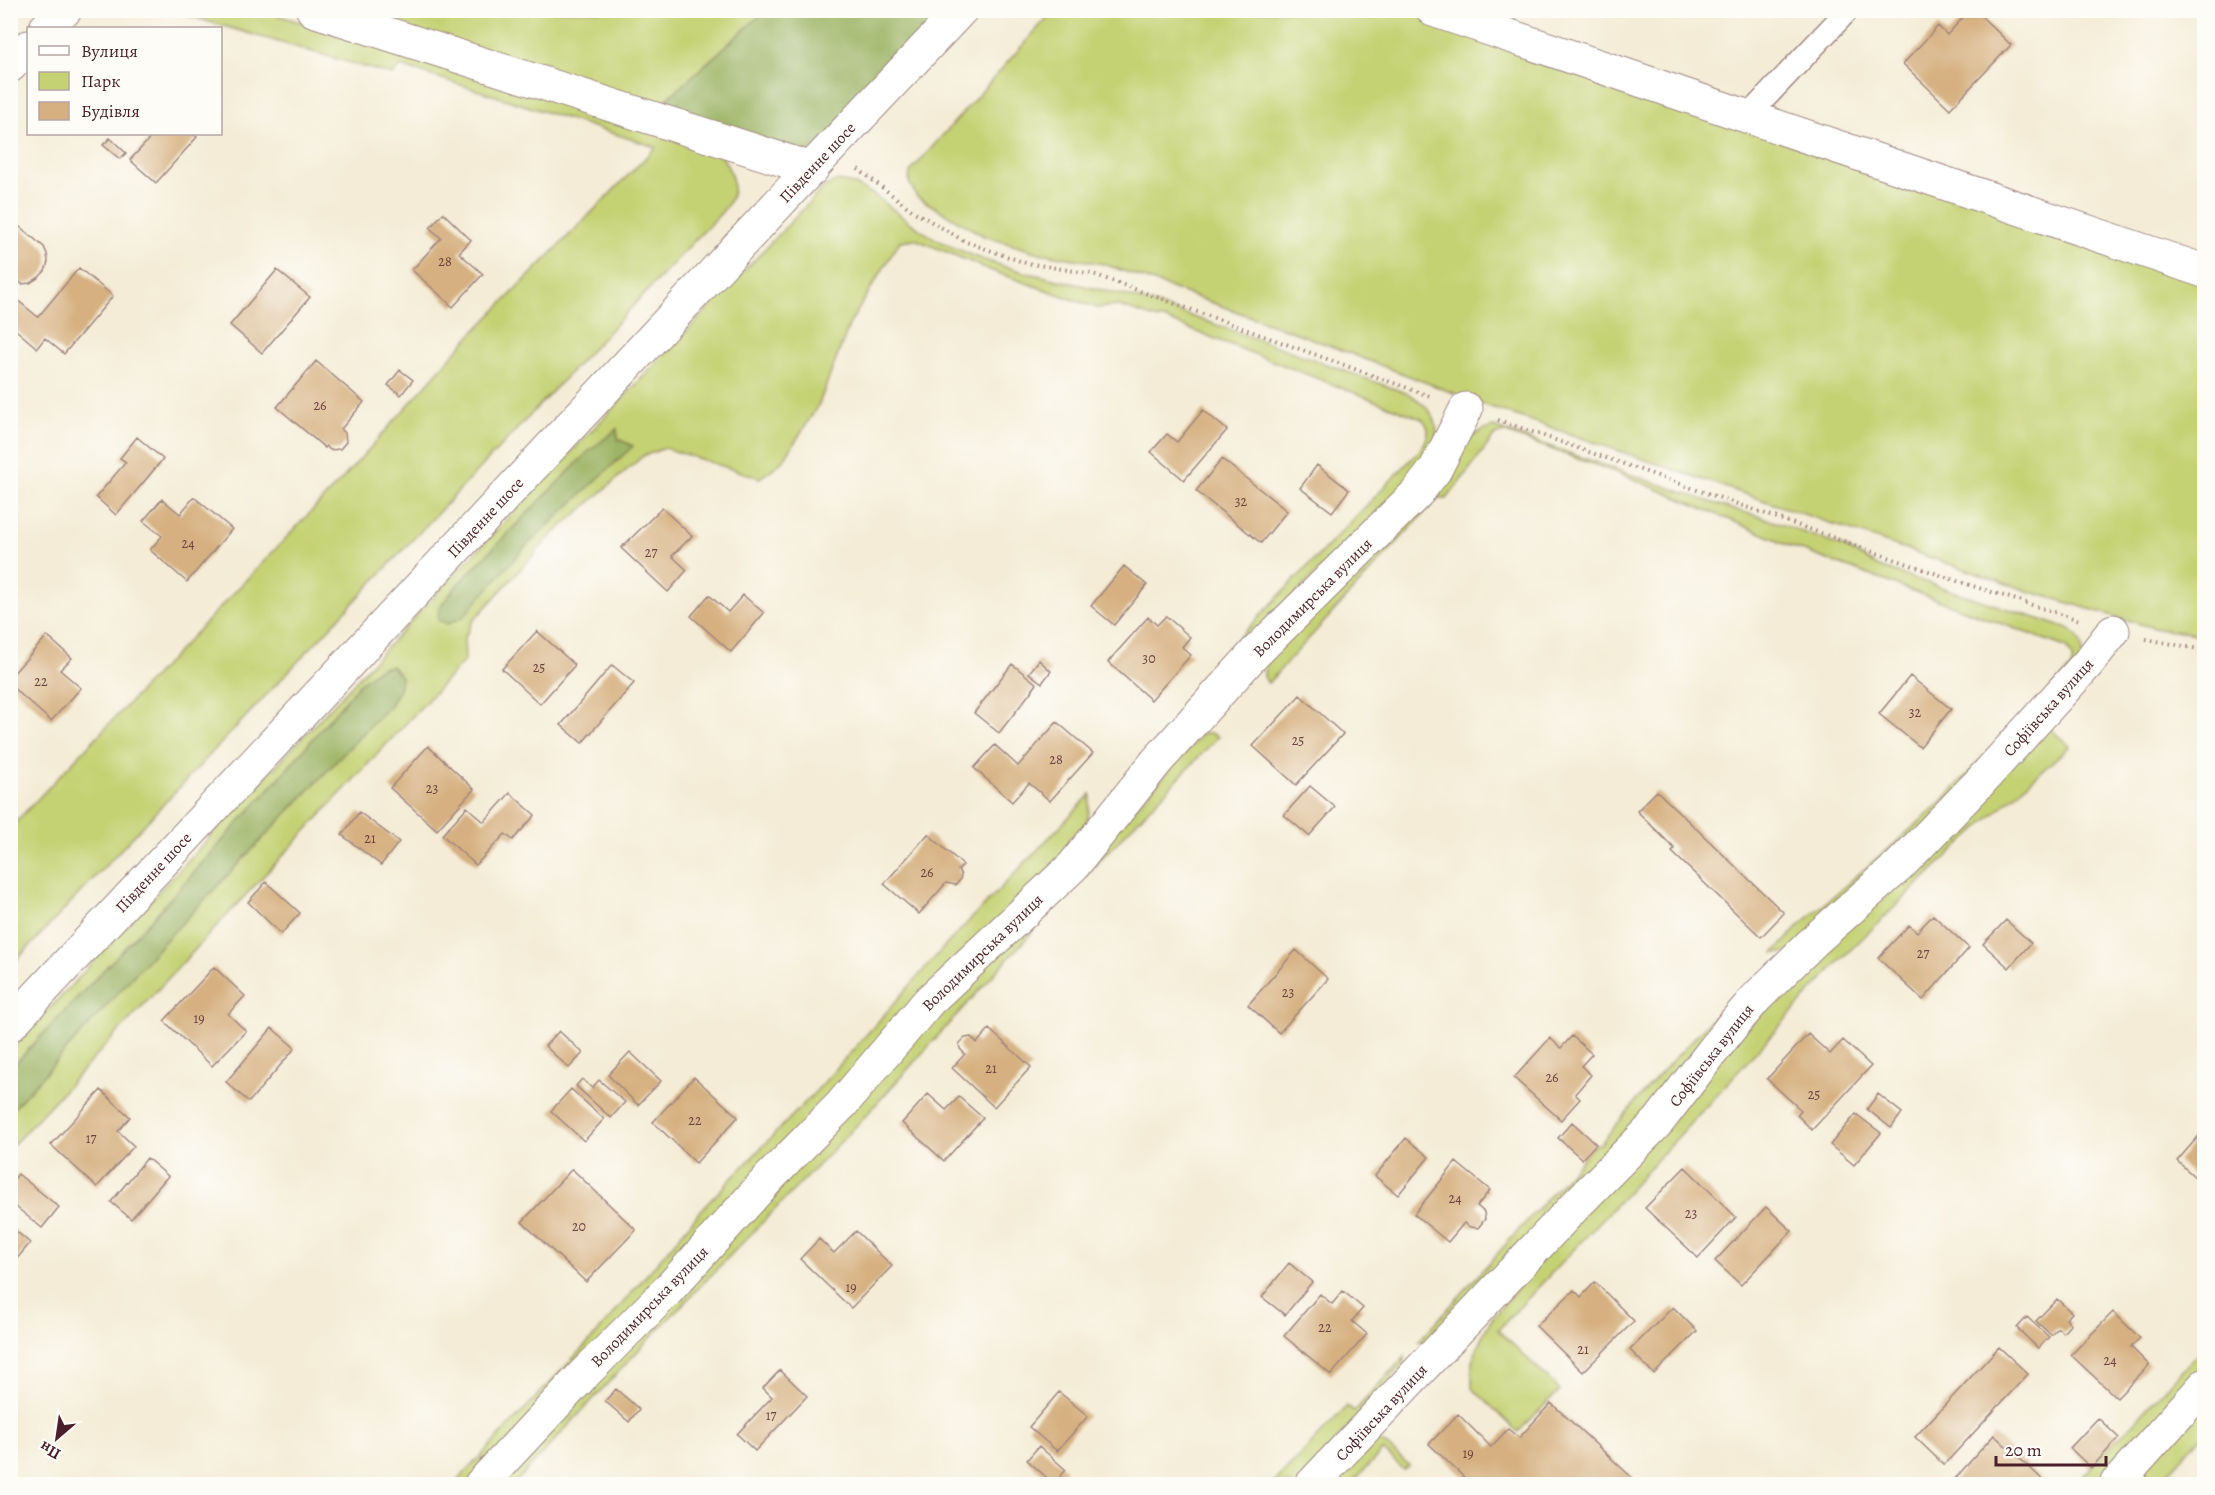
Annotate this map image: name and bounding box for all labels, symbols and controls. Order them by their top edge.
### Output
legend [27,27,222,135]
text: Вулиця [81,39,138,63]
text: Парк [81,69,121,93]
text: Будівля [81,99,140,123]
street label: Південне шосе [775,118,861,208]
house number: 28 [438,252,452,271]
house number: 26 [313,396,327,415]
street label: Південне шосе [443,473,529,563]
house number: 32 [1235,492,1248,511]
street label: Володимирська вулиця [1248,533,1377,662]
house number: 24 [182,534,195,553]
house number: 27 [645,543,657,562]
house number: 30 [1142,649,1156,668]
street label: Софіївська вулиця [1999,654,2099,762]
house number: 25 [533,658,545,677]
house number: 22 [34,672,48,691]
house number: 32 [1909,703,1922,722]
house number: 25 [1292,731,1304,750]
house number: 28 [1049,750,1063,769]
house number: 23 [426,779,438,798]
street label: Південне шосе [111,828,197,918]
house number: 21 [364,829,376,848]
house number: 26 [920,863,934,882]
street label: Володимирська вулиця [917,889,1048,1016]
house number: 27 [1917,944,1929,963]
house number: 23 [1282,983,1294,1002]
street label: Софіївська вулиця [1665,999,1759,1112]
house number: 19 [193,1009,205,1028]
house number: 21 [985,1059,997,1078]
house number: 26 [1545,1068,1559,1087]
house number: 25 [1808,1085,1820,1104]
house number: 22 [688,1111,702,1130]
house number: 17 [86,1129,96,1148]
house number: 24 [1449,1189,1462,1208]
house number: 23 [1685,1204,1697,1223]
house number: 20 [572,1217,586,1236]
street label: Володимирська вулиця [586,1241,714,1372]
house number: 19 [845,1278,857,1297]
house number: 22 [1318,1318,1332,1337]
house number: 21 [1577,1340,1589,1359]
house number: 24 [2104,1351,2117,1370]
street label: Софіївська вулиця [1331,1359,1433,1466]
house number: 17 [766,1406,776,1425]
north arrow [27,1408,87,1468]
scale bar [1996,1429,2106,1467]
text: Пн [36,1436,65,1465]
text: 20 m [2005,1438,2042,1462]
house number: 19 [1462,1444,1474,1463]

